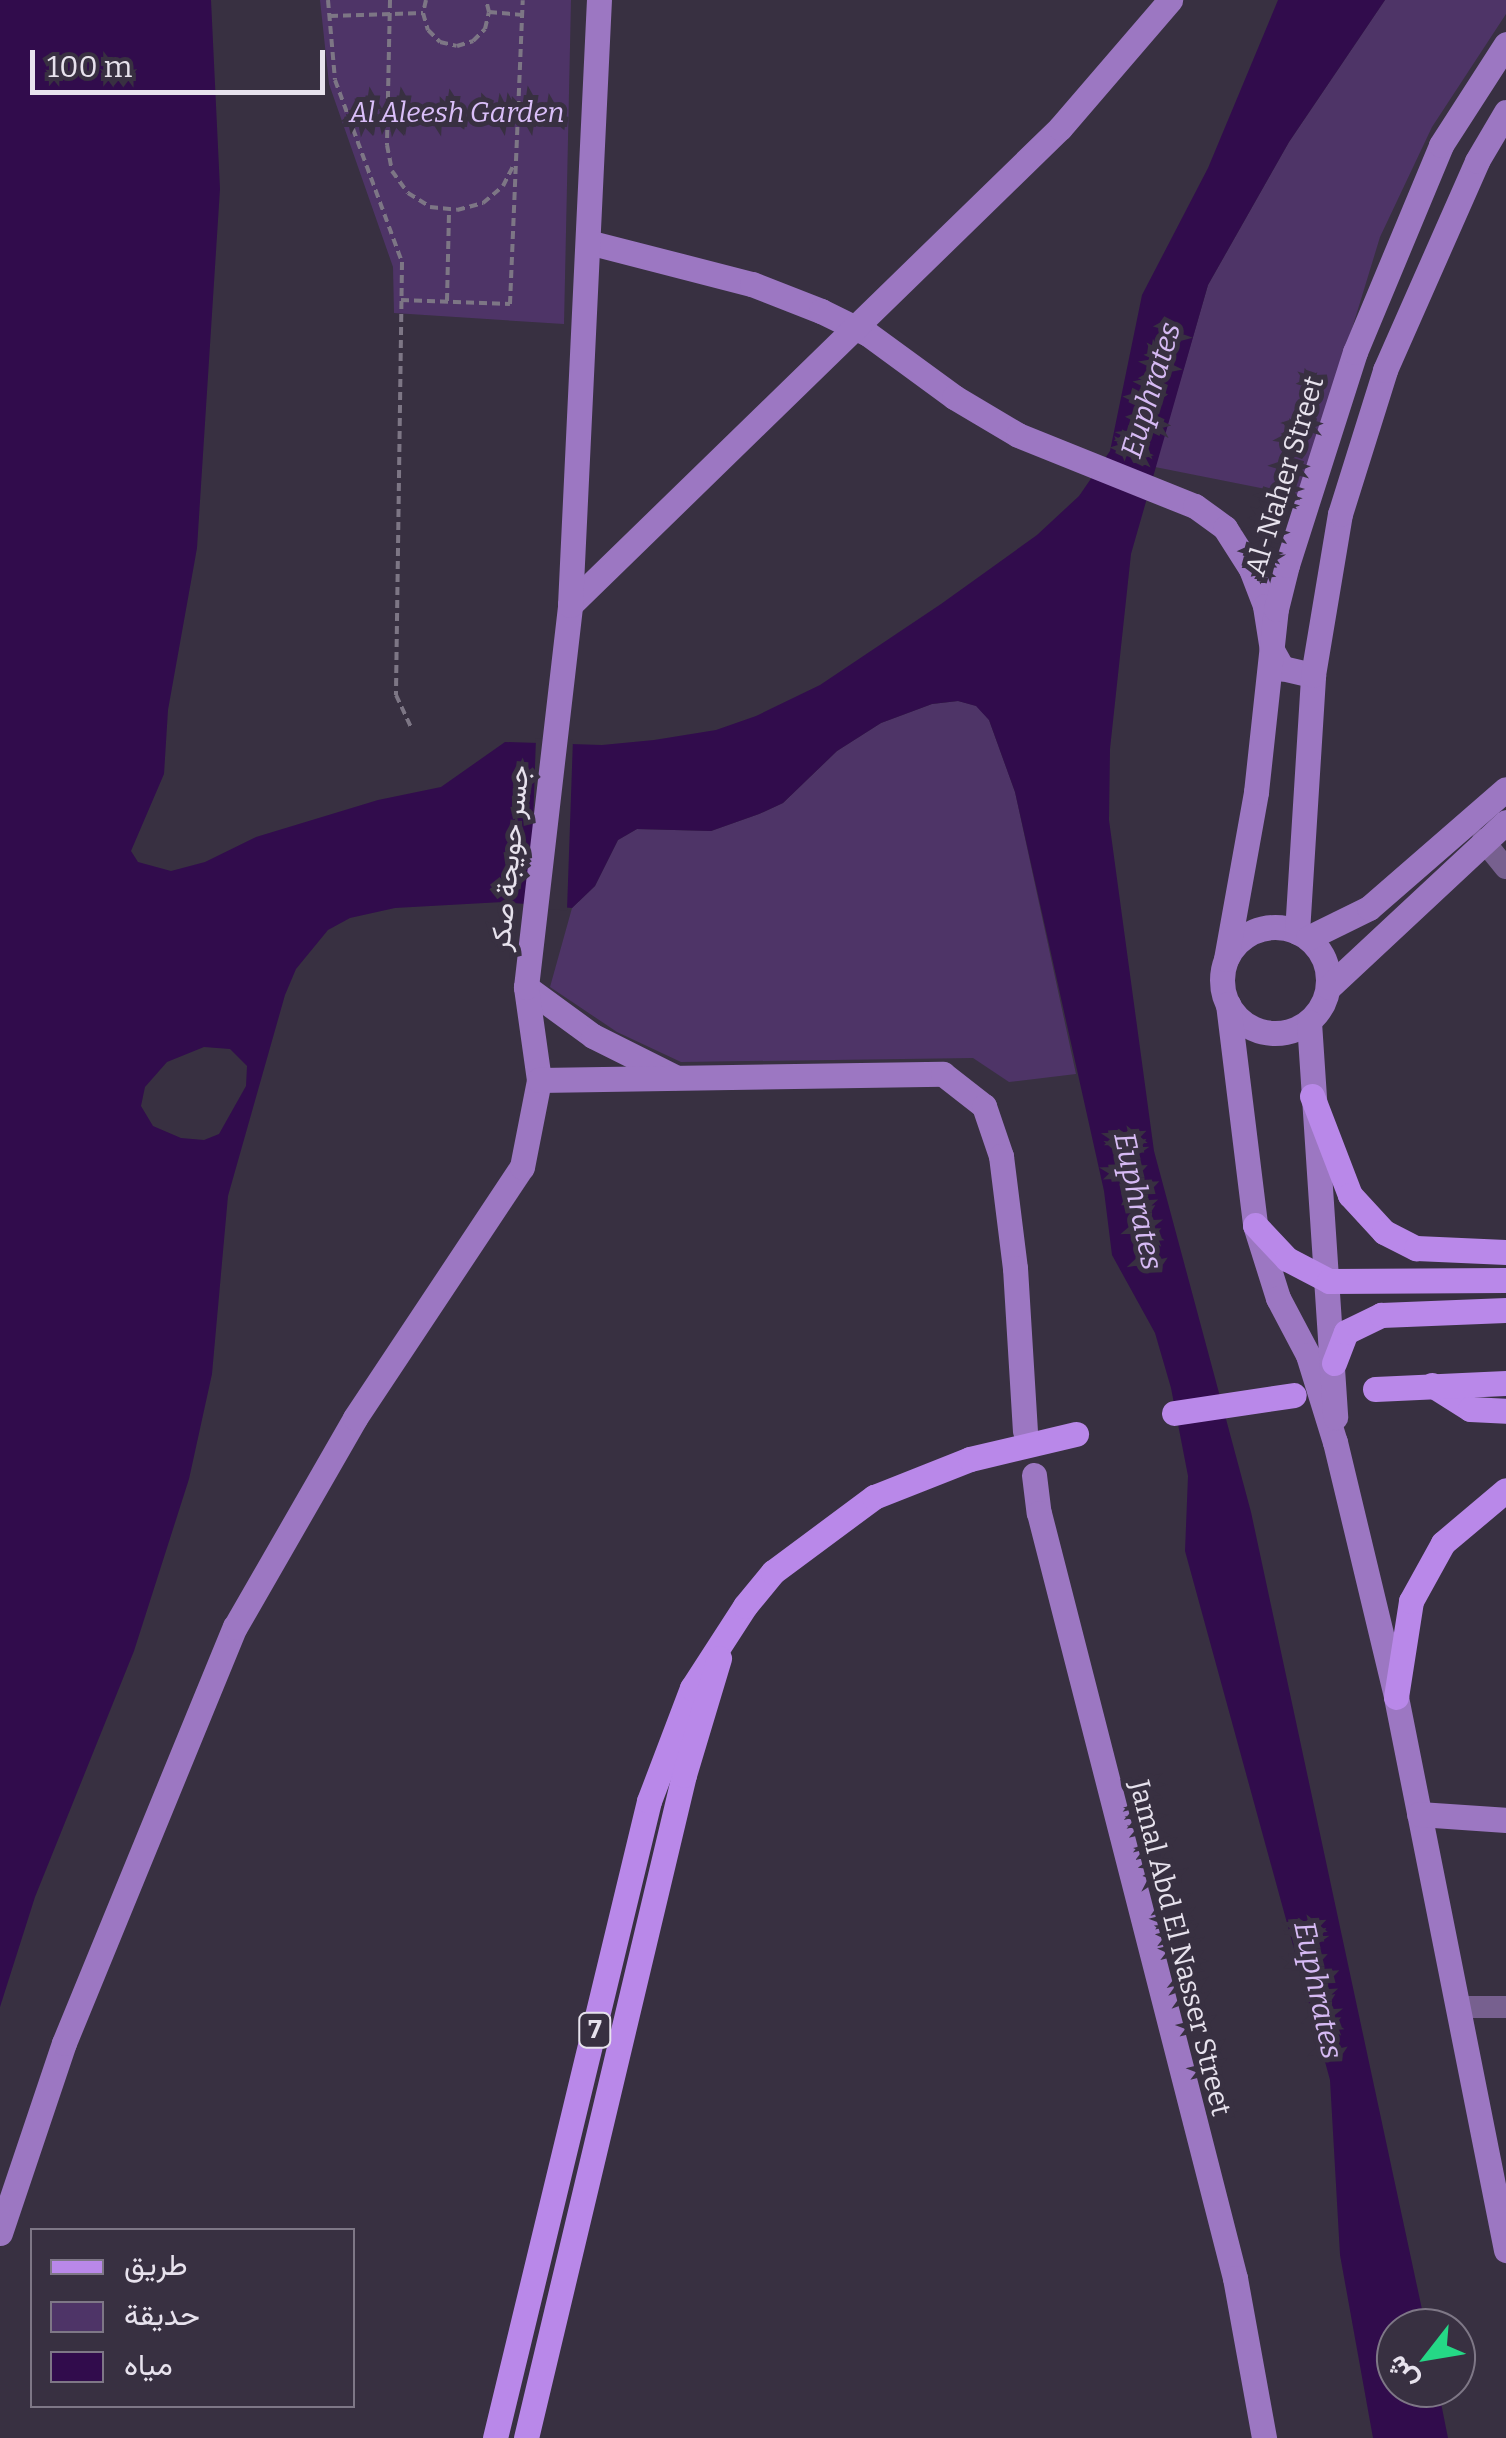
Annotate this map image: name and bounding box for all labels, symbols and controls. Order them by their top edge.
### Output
scale bar [35,30,330,92]
text: 100 m [47,49,132,85]
park label: Al Aleesh Garden [349,96,565,130]
water label: Euphrates [1113,318,1189,462]
street label: Al-Naher Street [1239,372,1331,580]
street label: جسر حويجة صكر [484,764,536,952]
water label: Euphrates [1106,1129,1170,1273]
street label: Jamal Abd El Nasser Street [1122,1777,1238,2119]
water label: Euphrates [1286,1918,1350,2062]
road number: 7 [578,2010,612,2050]
legend [30,2228,355,2408]
text: طريق [124,2247,188,2283]
text: حديقة [124,2297,200,2333]
north arrow [1376,2308,1476,2408]
text: مياه [124,2347,173,2383]
text: ش [1379,2350,1424,2396]

